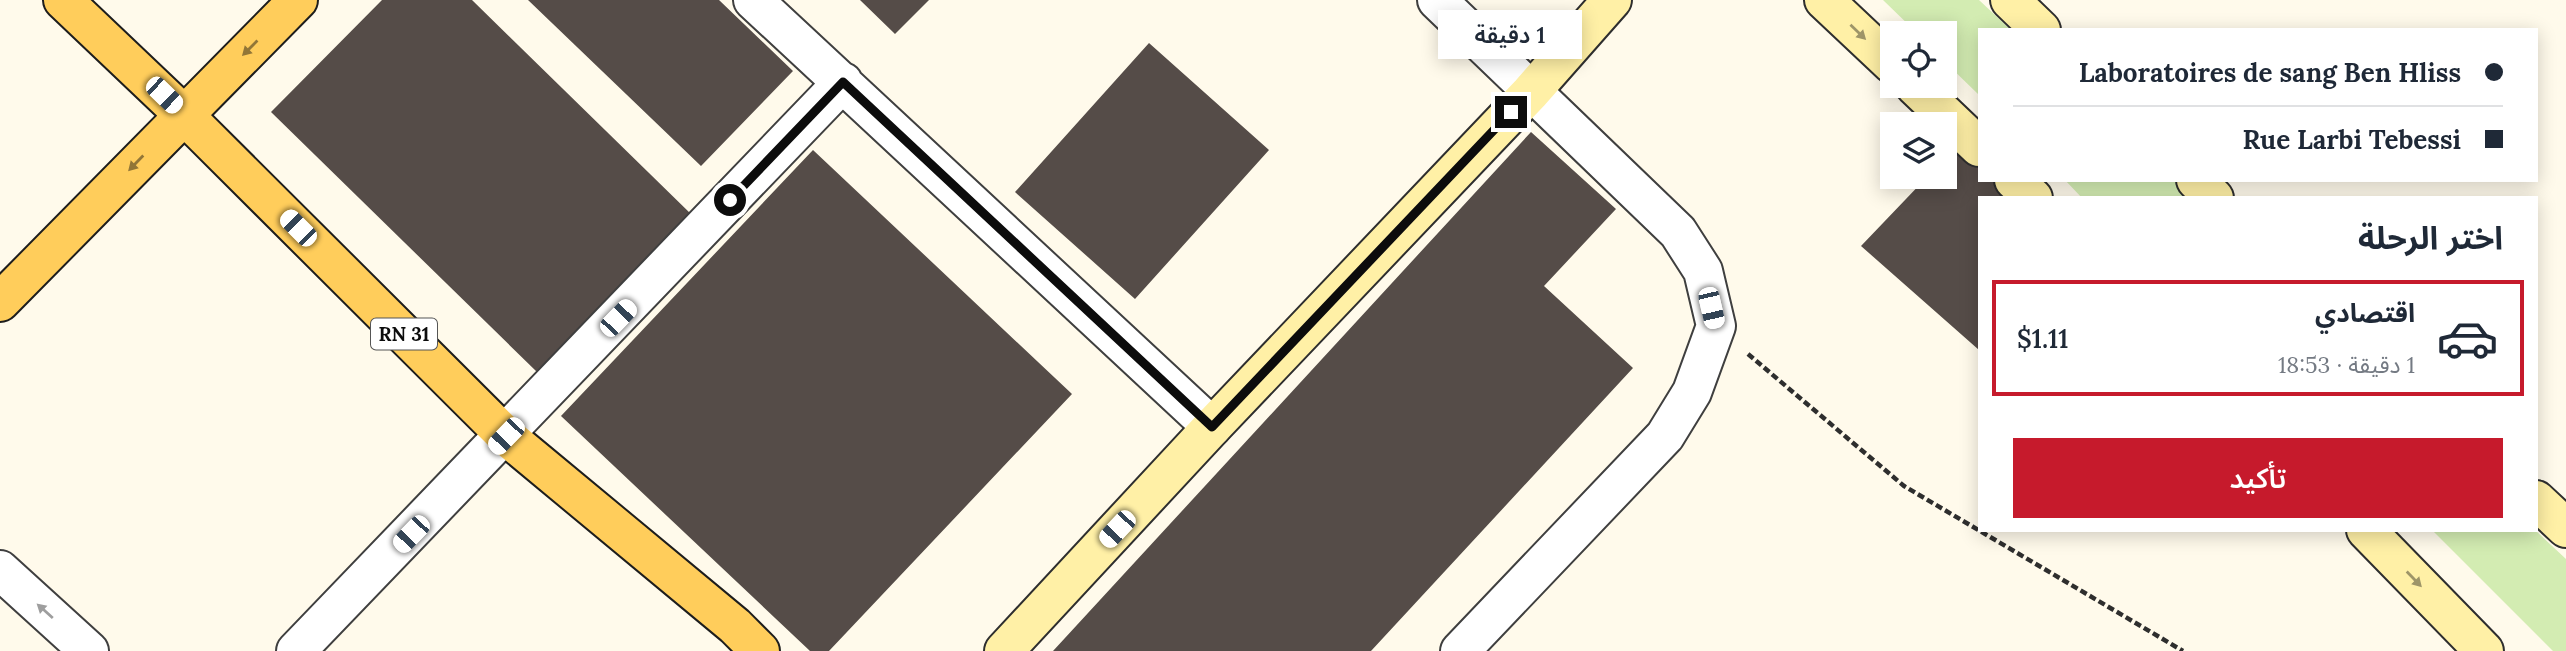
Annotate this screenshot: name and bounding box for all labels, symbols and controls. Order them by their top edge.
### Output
callout: 1 دقيقة [1439,10,1583,60]
text: 1 دقيقة [1475,20,1545,49]
map controls [1880,21,1957,189]
button: locate [1880,21,1957,98]
one-way arrow [1849,24,1867,40]
one-way arrow [241,40,258,57]
text: Laboratoires de sang Ben Hliss [2079,56,2461,89]
car [142,73,187,117]
route end [1495,96,1527,128]
button: layers [1880,112,1957,189]
text: Rue Larbi Tebessi [2242,123,2461,156]
one-way arrow [127,155,144,172]
route start [714,184,746,216]
car [276,206,321,250]
text: اختر الرحلة [2358,217,2503,258]
car [1697,285,1726,331]
car [596,296,641,340]
text: اقتصادي [2315,296,2415,329]
icon: car [2436,307,2499,370]
road number: RN 31 [371,318,437,350]
text: $1.11 [2017,322,2069,355]
text: 1 دقيقة · 18:53 [2278,350,2415,379]
car [484,414,529,458]
button: تأكيد [2013,438,2503,518]
car [1095,506,1140,552]
car [389,512,434,556]
one-way arrow [2405,570,2421,587]
one-way arrow [37,603,54,619]

